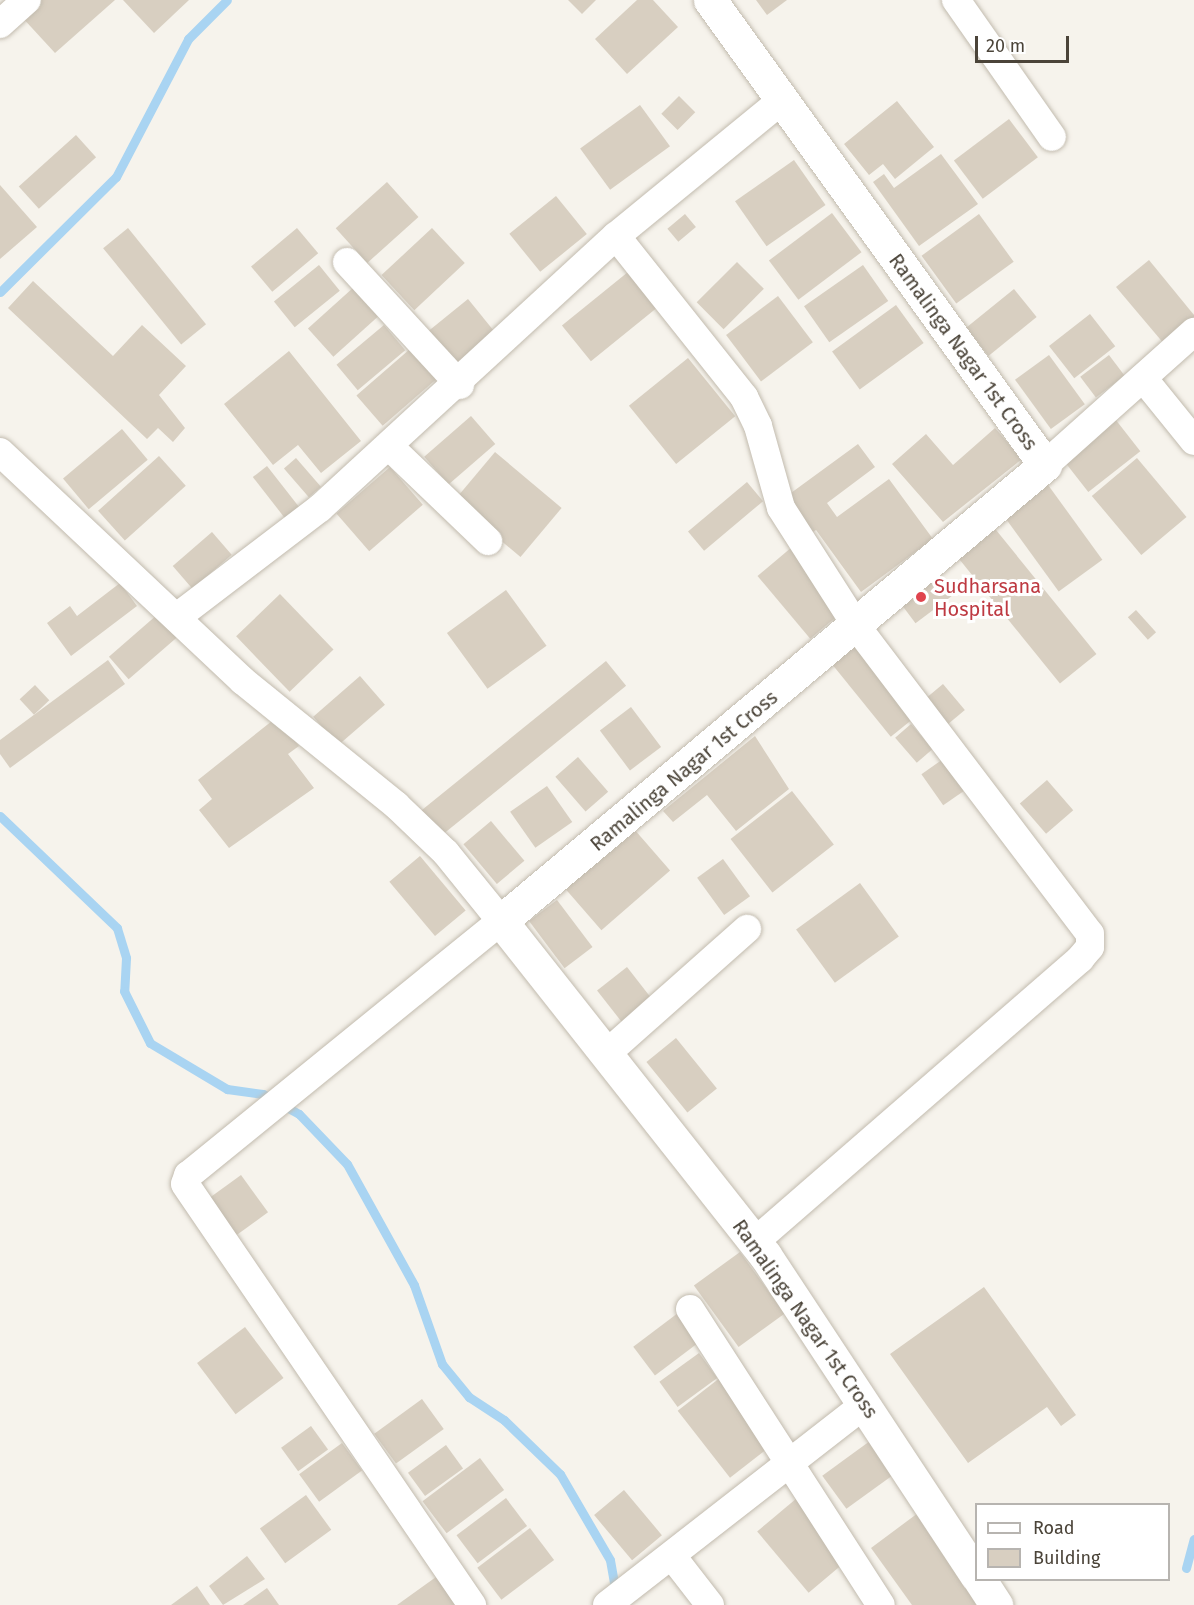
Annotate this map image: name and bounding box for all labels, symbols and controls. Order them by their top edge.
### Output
scale bar [978,24,1072,62]
text: 20 m [986,35,1025,57]
street label: Ramalinga Nagar 1st Cross [884,249,1042,455]
place label: Sudharsana Hospital [934,574,1041,621]
marker: Sudharsana Hospital [912,588,930,606]
street label: Ramalinga Nagar 1st Cross [586,686,782,856]
street label: Ramalinga Nagar 1st Cross [727,1215,883,1423]
legend [975,1503,1170,1581]
text: Road [1033,1517,1075,1539]
text: Building [1033,1547,1100,1569]

